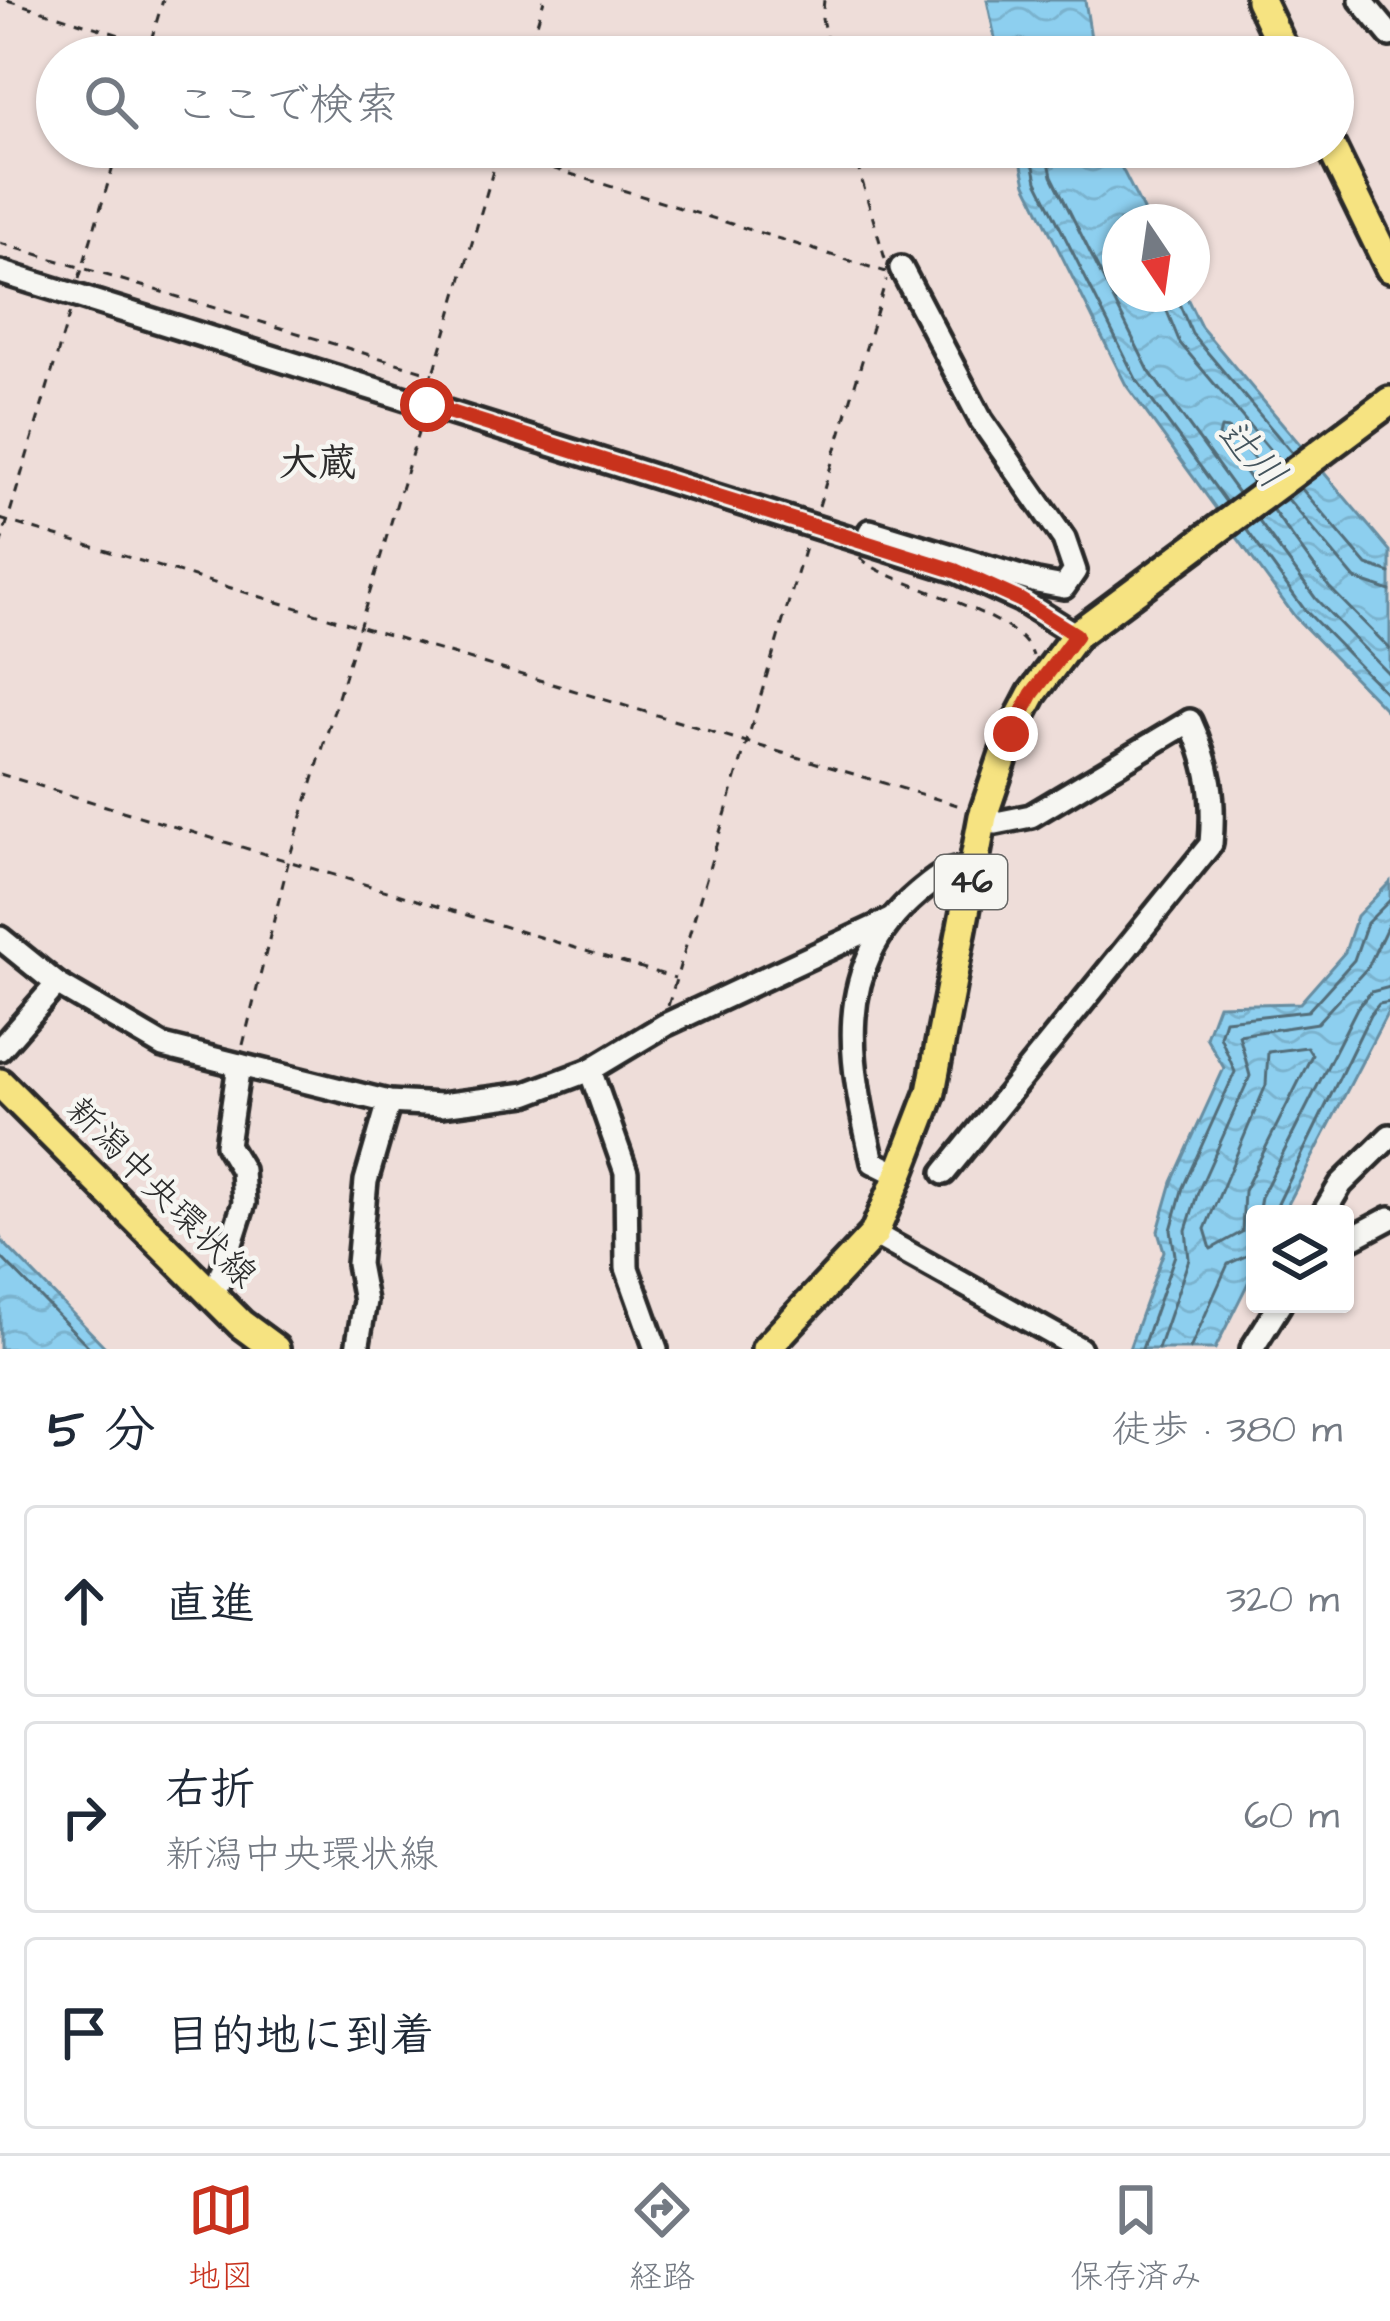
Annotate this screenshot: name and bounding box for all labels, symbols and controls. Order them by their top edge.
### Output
search box [36,36,1354,168]
icon: search [78,69,144,135]
text: ここで検索 [174,75,399,137]
north arrow [1102,204,1210,312]
route start [400,378,454,432]
water label: 辻川 [1204,408,1298,502]
district label: 大蔵 [279,437,357,491]
route end [984,707,1038,761]
road number: 46 [935,855,1007,909]
street label: 新潟中央環状線 [54,1086,268,1300]
map controls [1246,1205,1354,1313]
button: layers [1246,1205,1354,1313]
text: 5 分 [48,1396,156,1467]
text: 徒歩 · 380 m [1112,1404,1342,1458]
icon: ahead [51,1568,117,1634]
text: 直進 [165,1574,255,1636]
text: 320 m [1226,1574,1339,1628]
text: 右折 [165,1760,255,1822]
icon: right [51,1784,117,1850]
text: 60 m [1244,1790,1339,1844]
text: 新潟中央環状線 [165,1829,438,1883]
icon: arrive [51,2000,117,2066]
text: 目的地に到着 [165,2006,435,2068]
tab: 地図 [188,2177,254,2300]
tab: 経路 [629,2177,695,2300]
tab: 保存済み [1070,2177,1202,2300]

